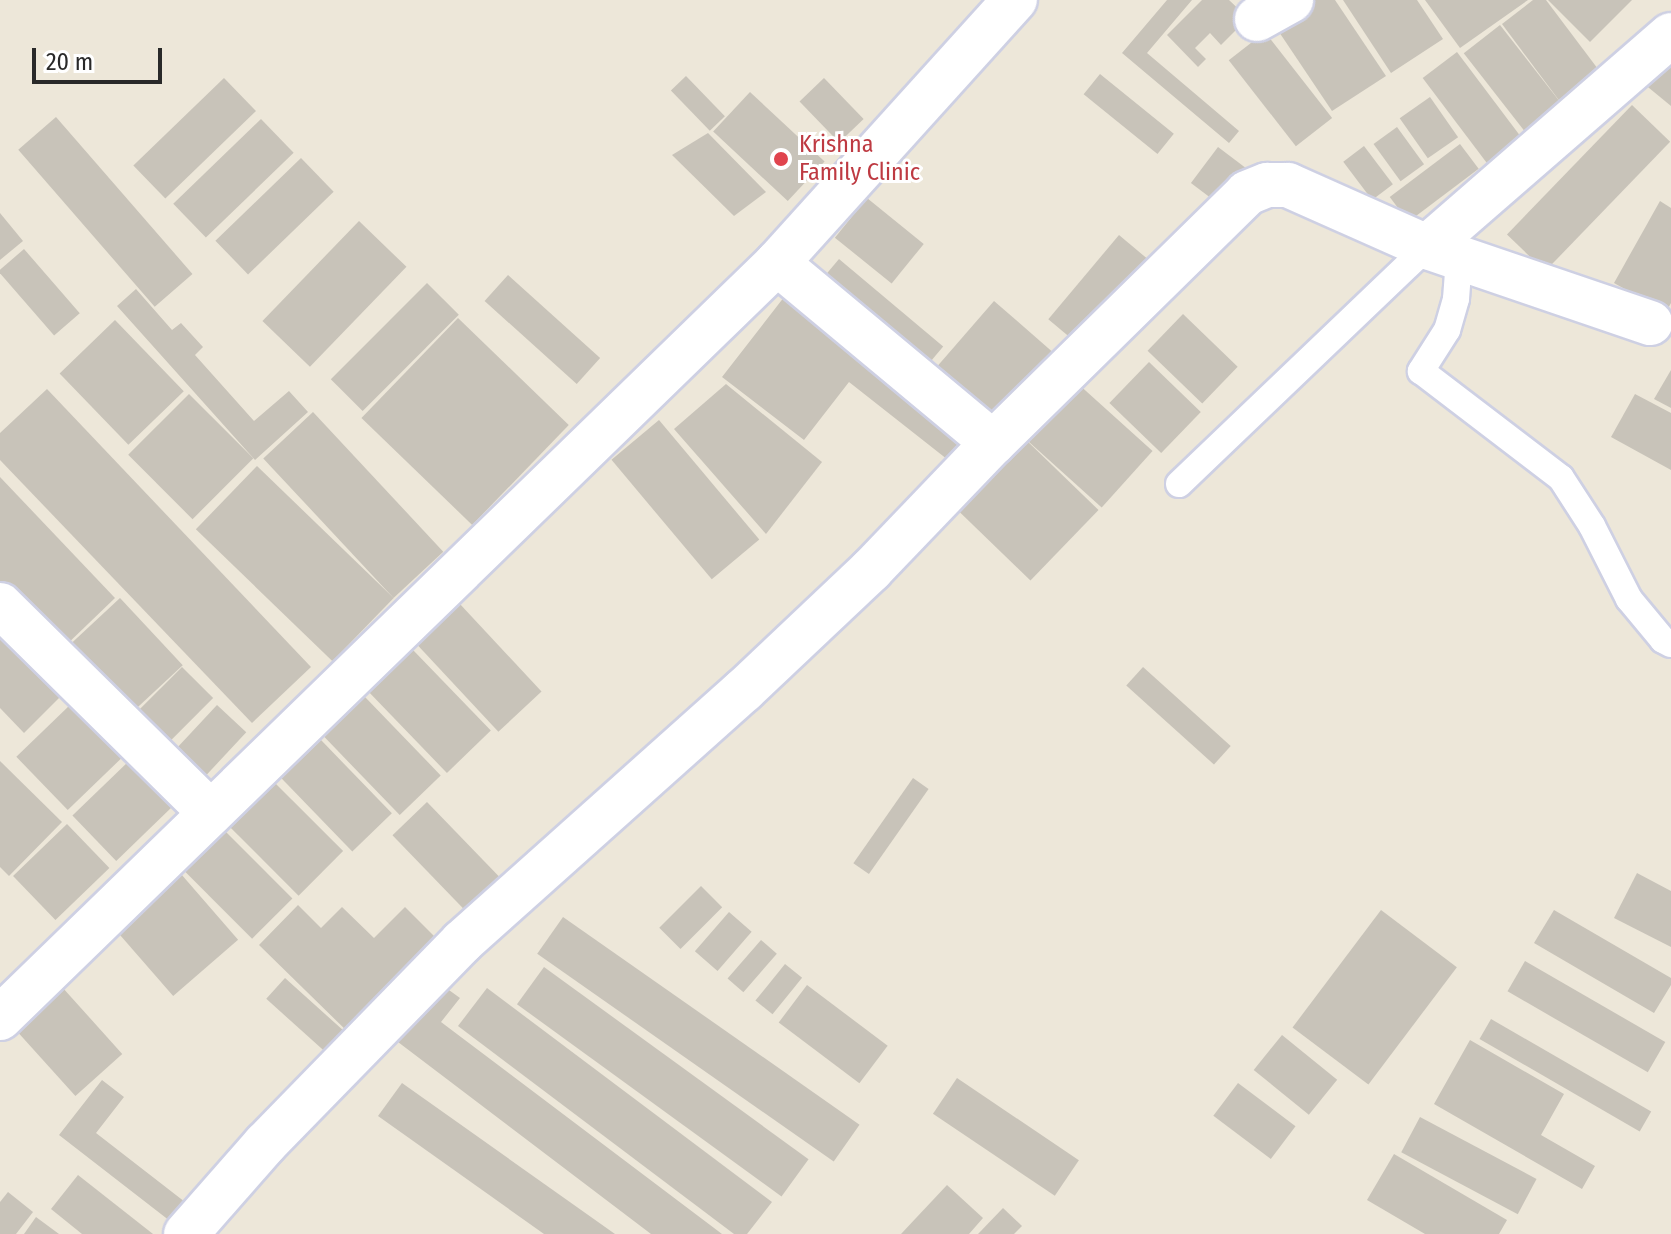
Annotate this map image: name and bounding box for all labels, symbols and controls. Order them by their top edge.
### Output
scale bar [36,32,166,82]
text: 20 m [46,48,93,76]
place label: Krishna Family Clinic [799,131,920,187]
marker: Krishna Family Clinic [770,148,792,170]

